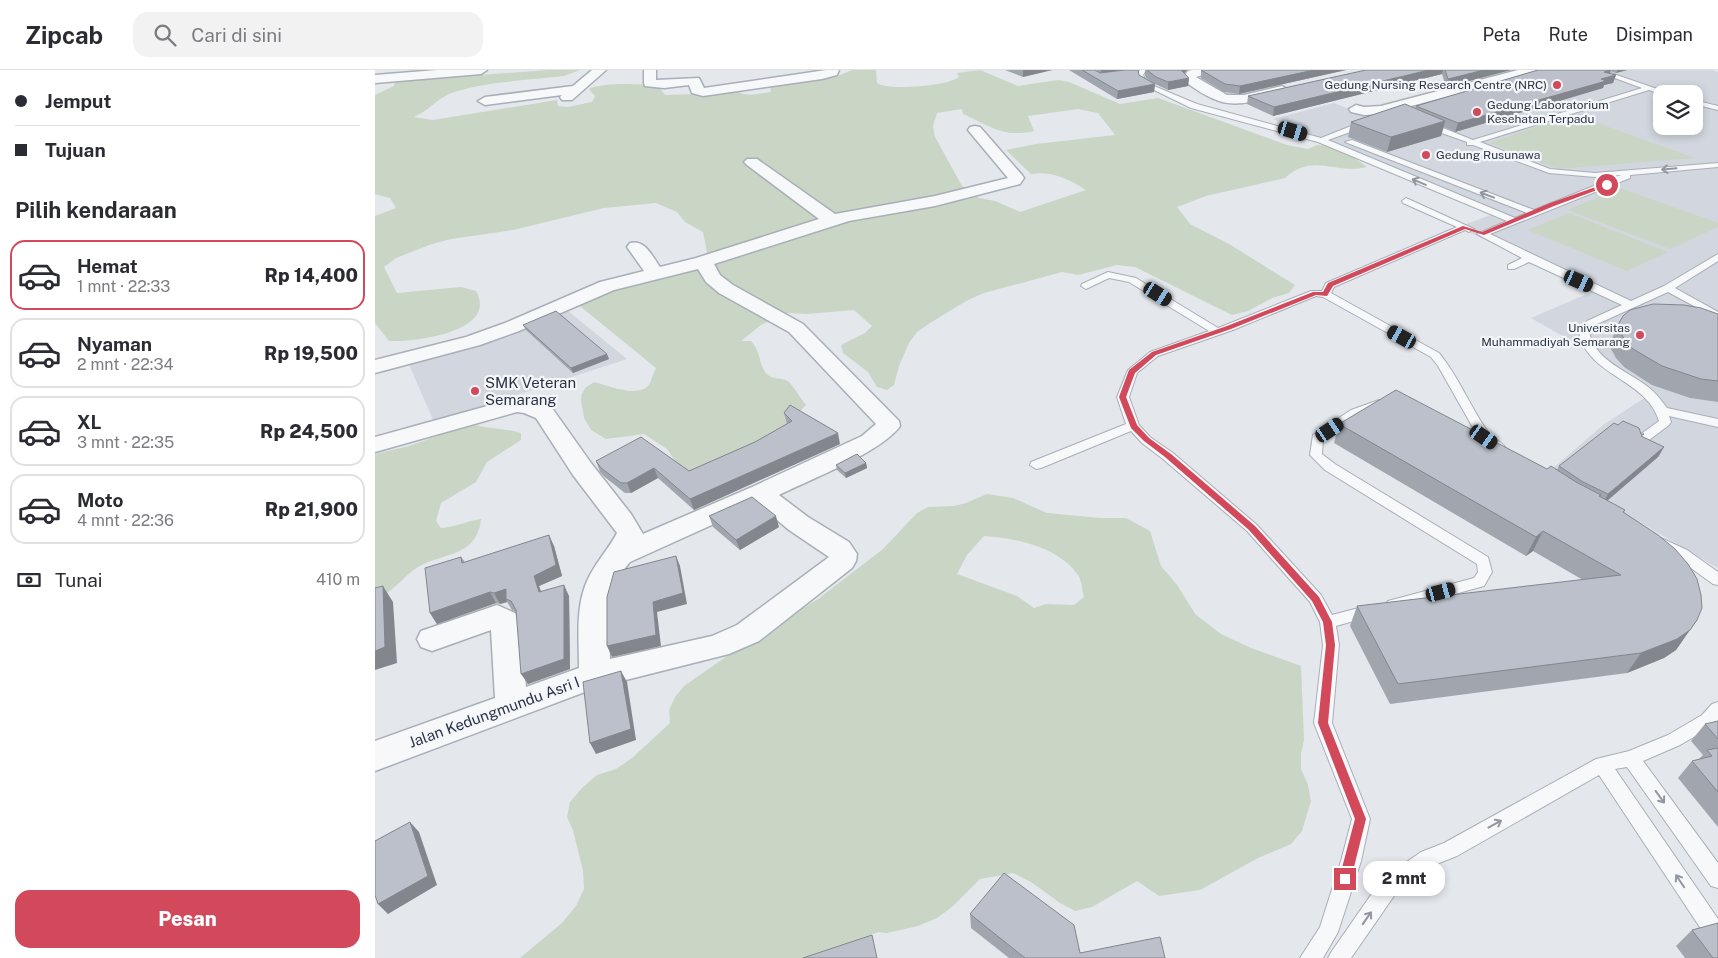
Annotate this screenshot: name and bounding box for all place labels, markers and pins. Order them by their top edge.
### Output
place label: Gedung Nursing Research Centre (NRC) [1324,78,1547,92]
marker: Gedung Nursing Research Centre (NRC) [1551,79,1563,91]
place label: Gedung Laboratorium Kesehatan Terpadu [1487,98,1609,126]
marker: Gedung Laboratorium Kesehatan Terpadu [1471,106,1483,118]
place label: Gedung Rusunawa [1436,148,1540,162]
marker: Gedung Rusunawa [1420,149,1432,161]
place label: Universitas Muhammadiyah Semarang [1481,321,1630,349]
marker: Universitas Muhammadiyah Semarang [1634,329,1646,341]
place label: SMK Veteran Semarang [485,374,576,408]
marker: SMK Veteran Semarang [469,385,481,397]

